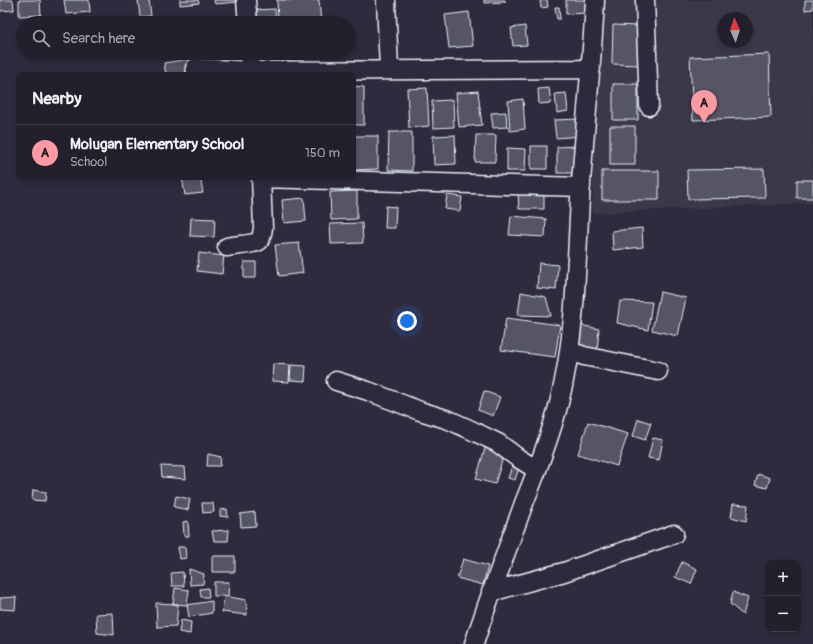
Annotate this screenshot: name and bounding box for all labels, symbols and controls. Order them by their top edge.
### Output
north arrow [717,12,753,48]
search box [16,16,356,60]
icon: search [30,27,52,49]
text: Search here [62,29,135,48]
text: Nearby [32,88,81,109]
pin: A [691,90,717,123]
text: Molugan Elementary School [70,135,244,154]
text: A [41,145,49,161]
text: 150 m [305,145,340,161]
text: School [70,154,107,170]
your location [397,311,417,331]
map controls [765,560,801,632]
button: + [765,560,801,596]
button: − [765,596,801,632]

